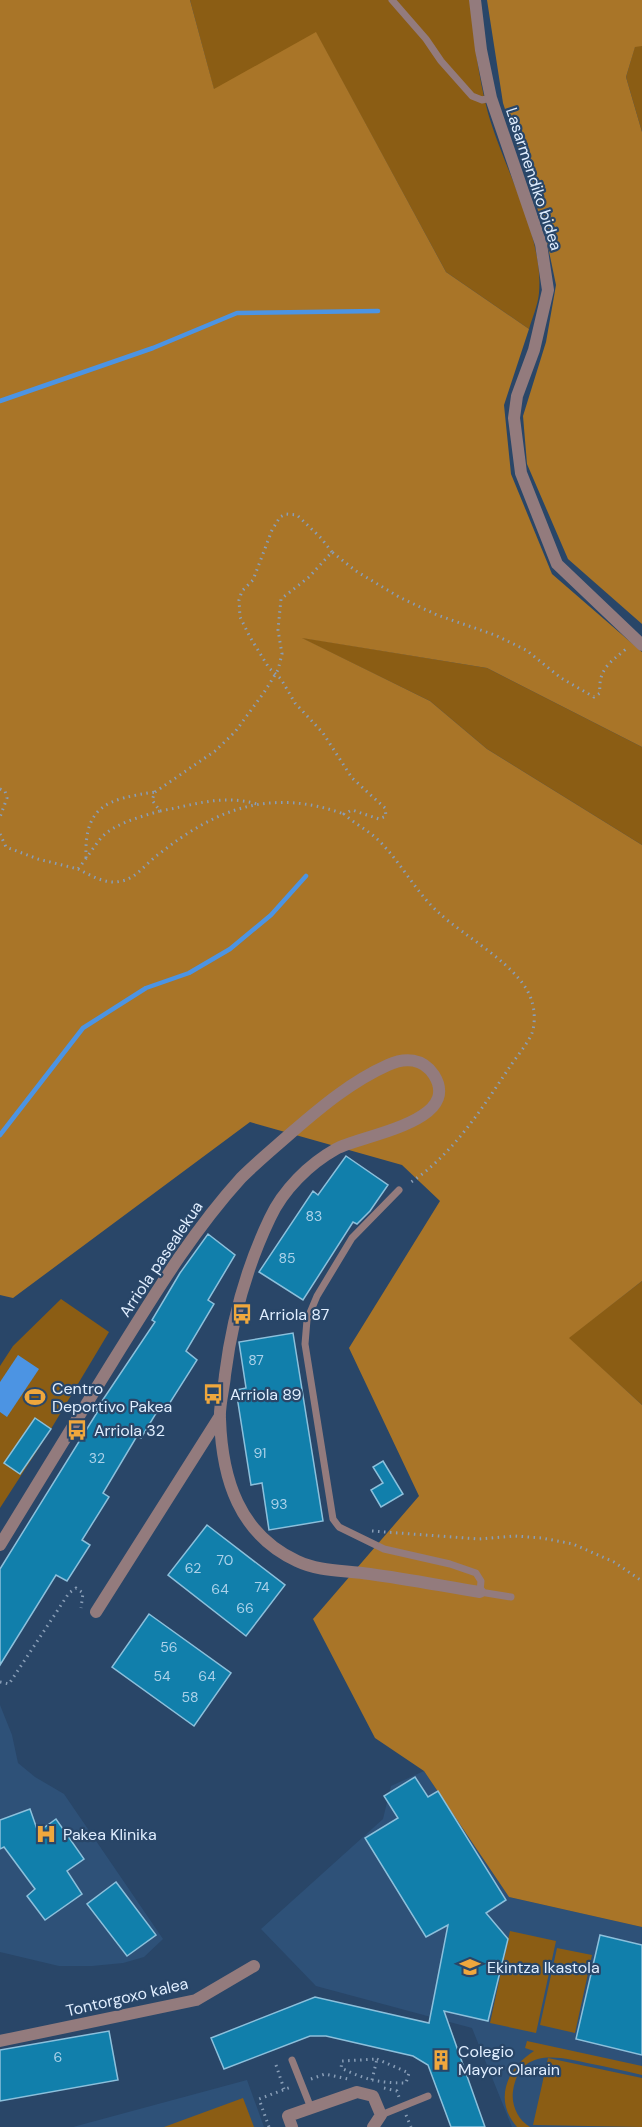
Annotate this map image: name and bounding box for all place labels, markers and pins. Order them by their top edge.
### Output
bus stop icon: Arriola 87 [230,1302,254,1326]
place label: Arriola 87 [259,1304,329,1325]
place label: Centro Deportivo Pakea [52,1378,172,1417]
bus stop icon: Arriola 89 [201,1382,225,1406]
place label: Arriola 89 [230,1384,302,1405]
sports icon: Centro Deportivo Pakea [23,1385,47,1409]
bus stop icon: Arriola 32 [65,1418,89,1442]
place label: Arriola 32 [94,1420,165,1441]
hospital icon: Pakea Klinika [34,1822,58,1846]
place label: Pakea Klinika [63,1824,157,1845]
school or university icon: Ekintza Ikastola [458,1955,482,1979]
place label: Ekintza Ikastola [487,1957,600,1978]
place label: Colegio Mayor Olarain [458,2041,560,2080]
building icon: Colegio Mayor Olarain [429,2048,453,2072]

